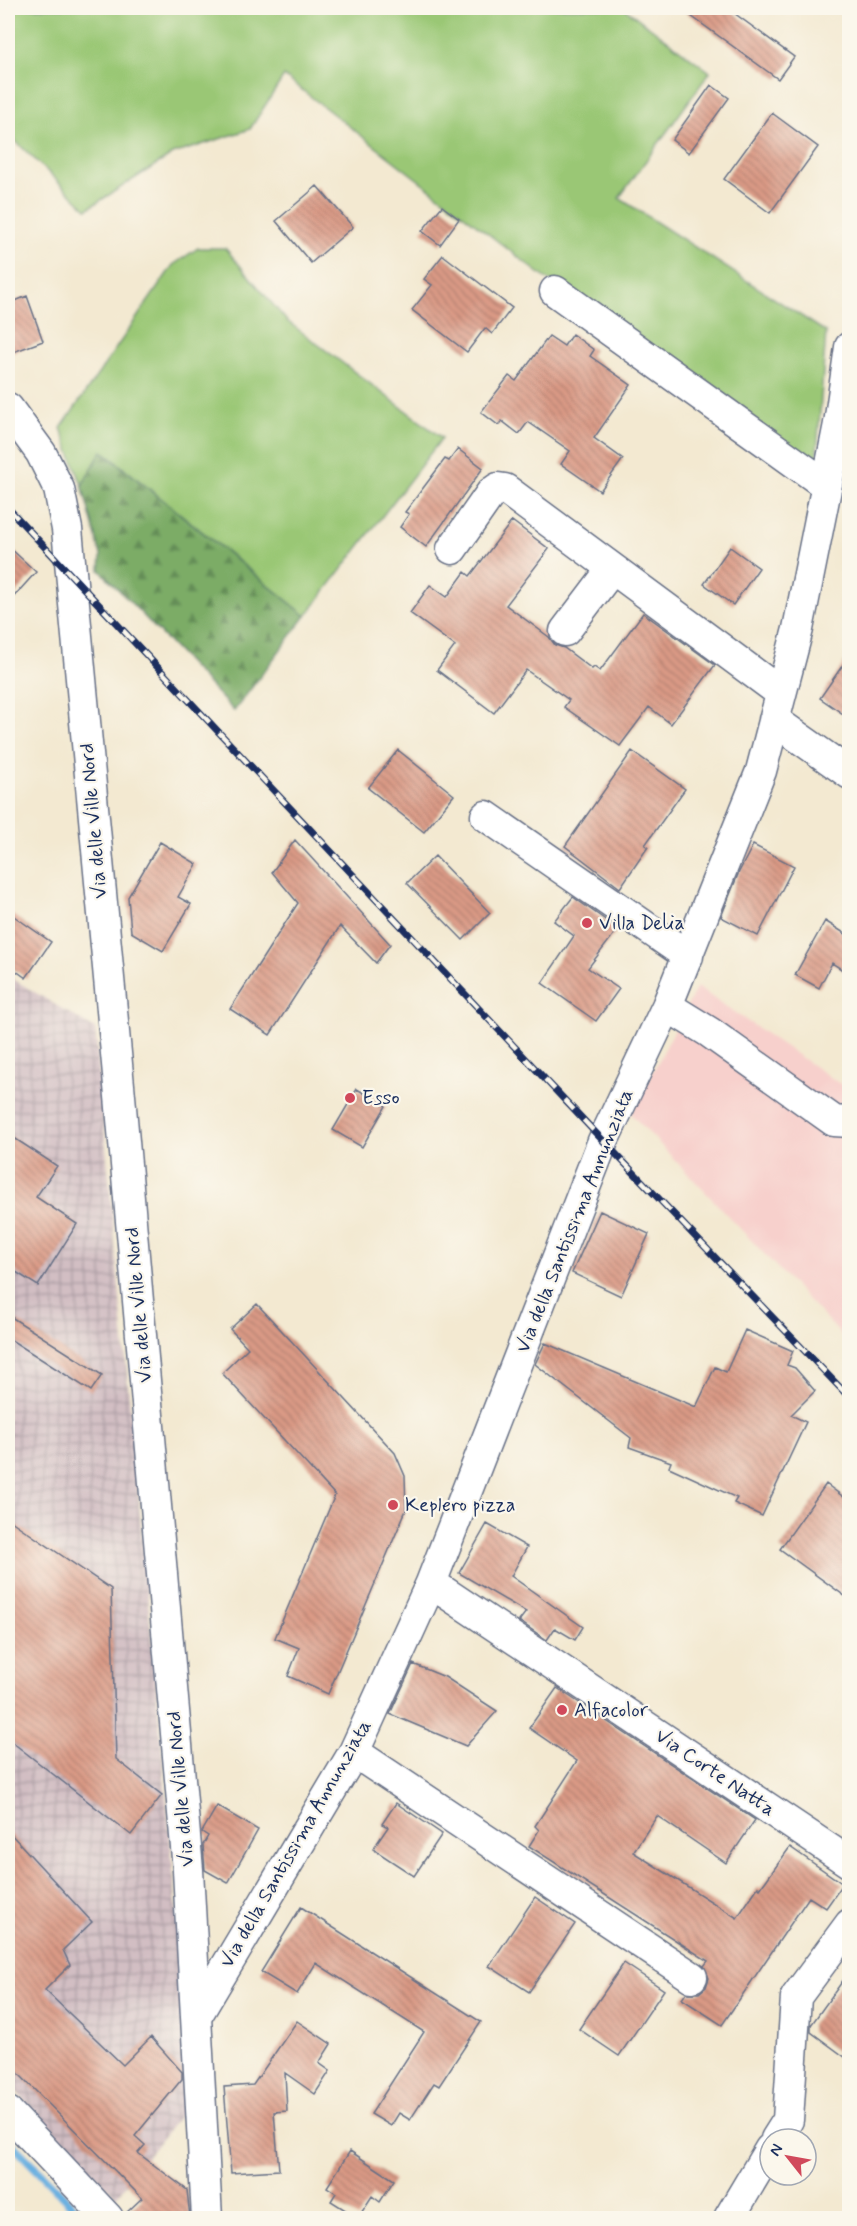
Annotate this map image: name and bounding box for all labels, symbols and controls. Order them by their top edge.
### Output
street label: Via delle Ville Nord [74,742,114,900]
place label: Villa Delia [599,910,685,937]
marker: Villa Delia [580,916,594,930]
place label: Esso [362,1085,400,1112]
street label: Via della Santissima Annunziata [510,1085,640,1357]
marker: Esso [343,1091,357,1105]
street label: Via delle Ville Nord [119,1226,159,1384]
place label: Keplero pizza [405,1492,515,1519]
marker: Keplero pizza [386,1498,400,1512]
place label: Alfacolor [574,1697,649,1724]
marker: Alfacolor [555,1703,569,1717]
street label: Via delle Ville Nord [161,1710,201,1868]
street label: Via della Santissima Annunziata [214,1715,378,1973]
street label: Via Corte Natta [650,1723,780,1823]
north arrow [758,2127,818,2187]
text: N [765,2140,788,2160]

